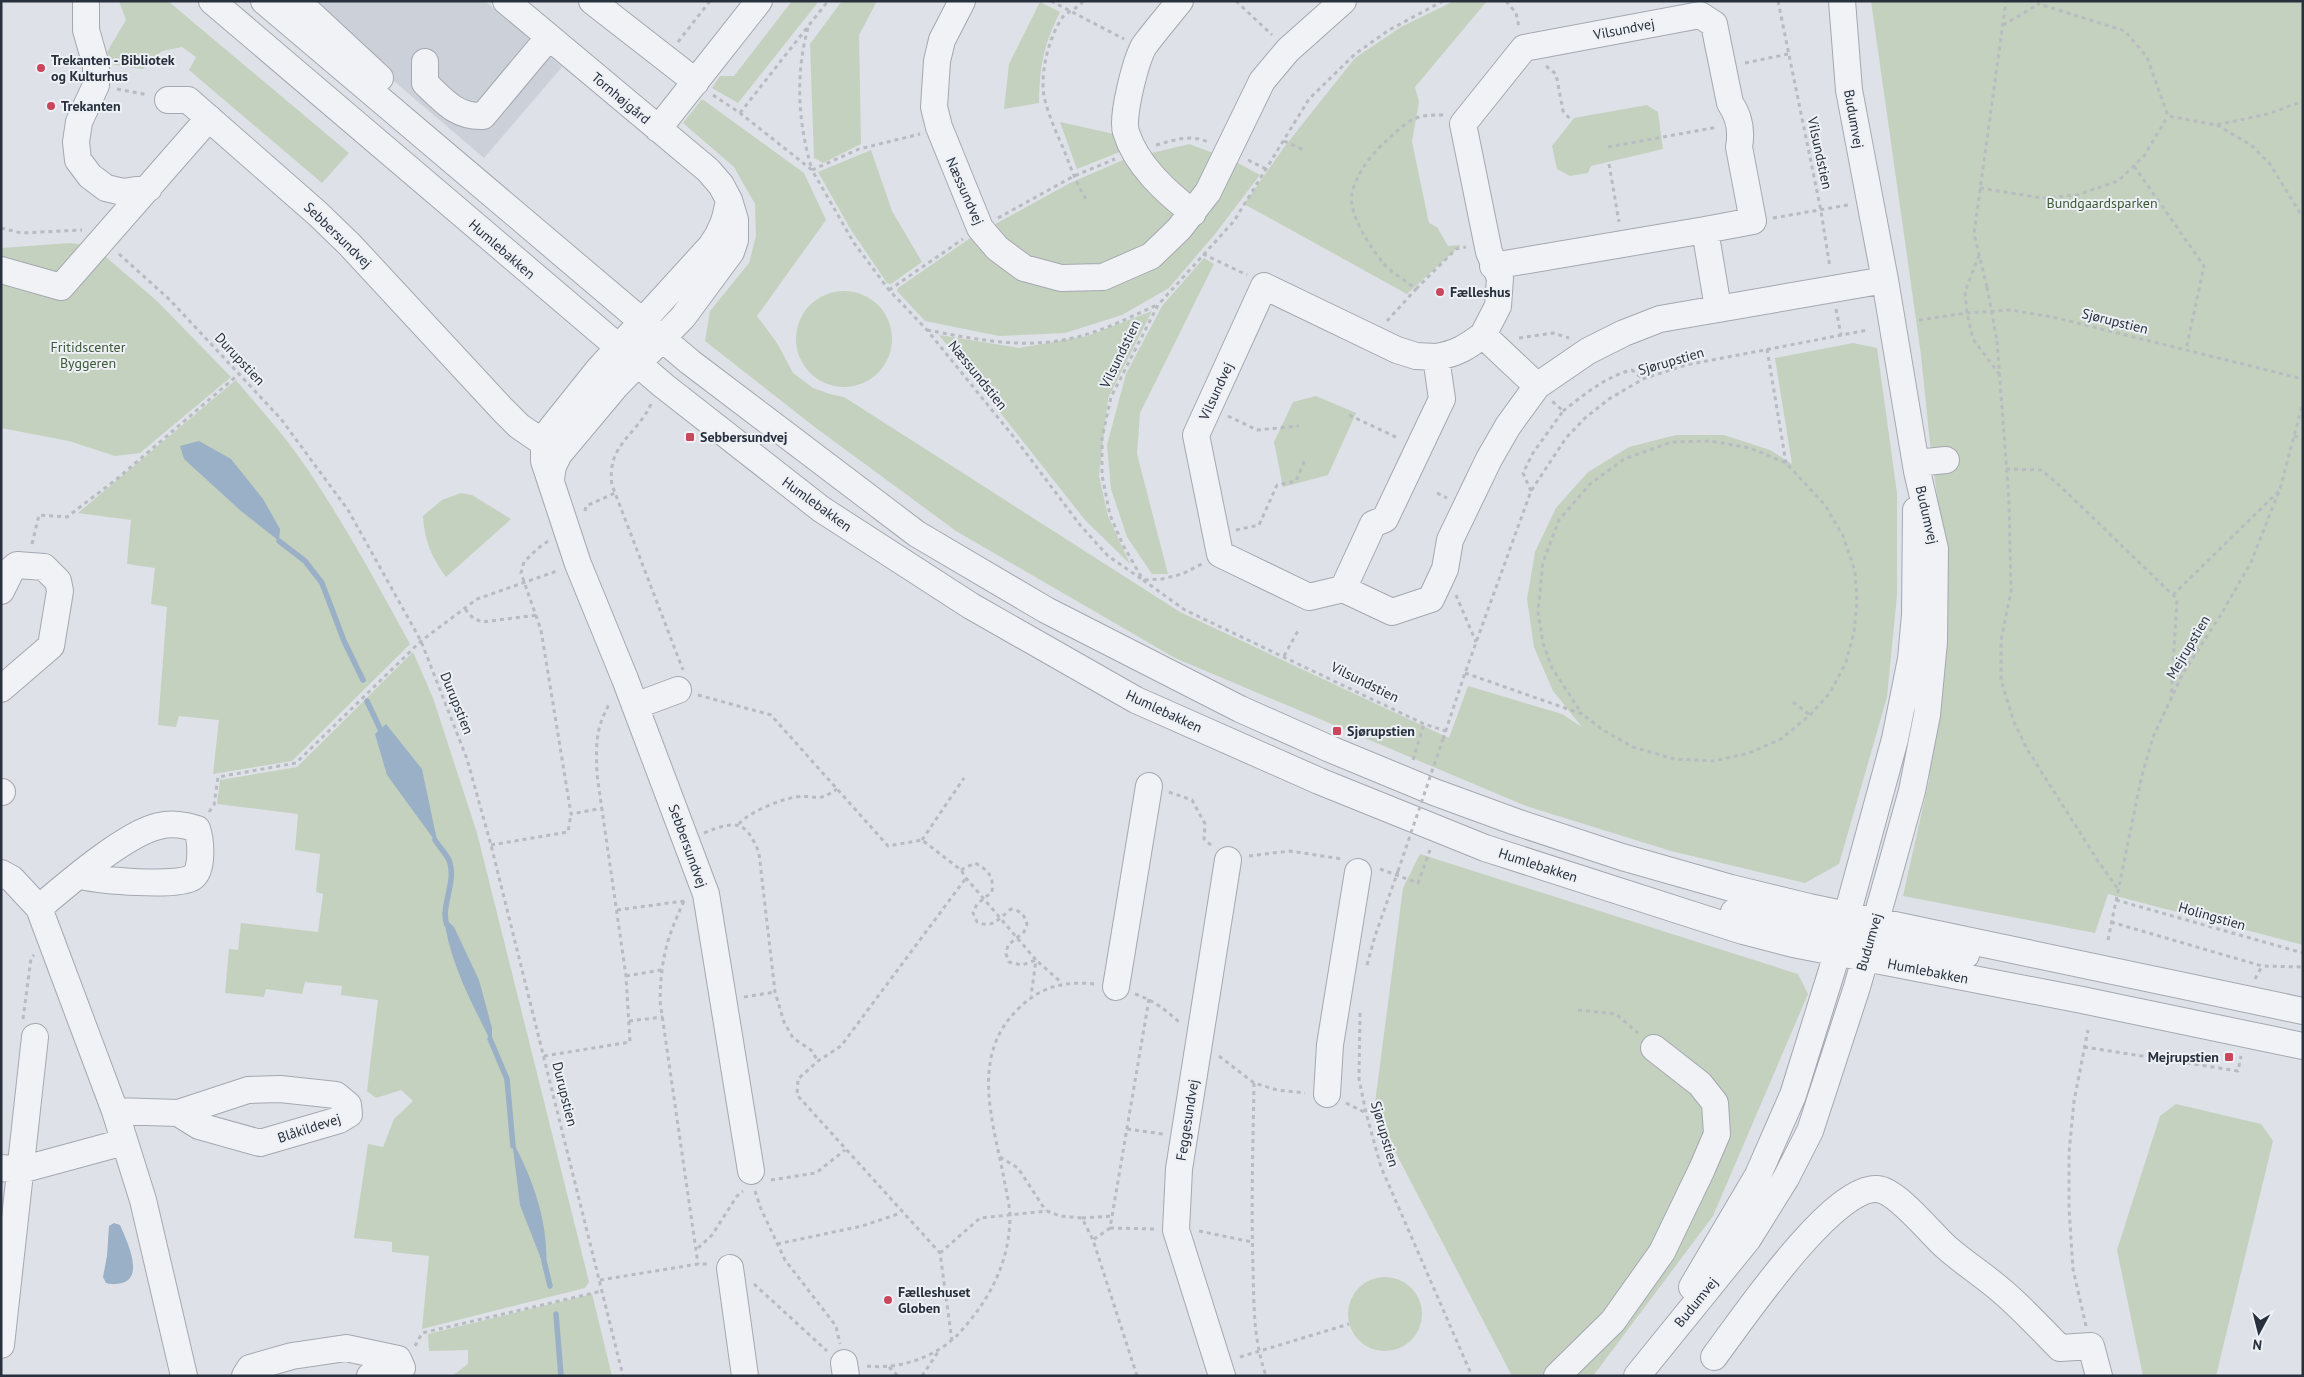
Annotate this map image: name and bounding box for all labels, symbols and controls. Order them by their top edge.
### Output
street label: Vilsundvej [1591,14,1656,44]
place label: Trekanten - Bibliotek og Kulturhus [51,51,175,85]
marker: Trekanten - Bibliotek og Kulturhus [35,62,47,74]
street label: Tornhøjgård [588,68,654,128]
street label: Budumvej [1840,88,1868,150]
place label: Trekanten [61,97,121,115]
marker: Trekanten [45,100,57,112]
street label: Vilsundstien [1803,114,1836,191]
street label: Næssundvej [942,154,988,228]
park label: Bundgaardsparken [2046,194,2158,212]
street label: Sebbersundvej [300,198,376,272]
street label: Humlebakken [465,215,539,283]
place label: Fælleshus [1450,283,1511,301]
marker: Fælleshus [1434,286,1446,298]
street label: Sjørupstien [2080,304,2150,338]
street label: Vilsundstien [1095,317,1144,392]
street label: Durupstien [211,329,269,389]
street label: Næssundstien [944,337,1012,413]
park label: Fritidscenter Byggeren [51,338,126,372]
street label: Sjørupstien [1636,343,1706,379]
street label: Vilsundvej [1194,359,1237,424]
place label: Sebbersundvej [700,428,788,446]
marker: Sebbersundvej [684,431,696,443]
street label: Humlebakken [779,473,855,535]
street label: Budumvej [1912,484,1942,546]
street label: Mejrupstien [2162,612,2214,682]
street label: Vilsundstien [1327,657,1402,706]
street label: Durupstien [436,669,478,737]
street label: Humlebakken [1123,686,1205,736]
place label: Sjørupstien [1347,722,1415,740]
marker: Sjørupstien [1331,725,1343,737]
street label: Sebbersundvej [665,802,711,890]
street label: Humlebakken [1496,844,1580,886]
street label: Holingstien [2176,898,2248,934]
street label: Budumvej [1852,911,1886,973]
street label: Humlebakken [1886,954,1970,988]
place label: Mejrupstien [2148,1048,2219,1066]
marker: Mejrupstien [2223,1051,2235,1063]
street label: Durupstien [548,1060,582,1128]
street label: Feggesundvej [1172,1078,1202,1162]
street label: Sjørupstien [1367,1099,1403,1169]
street label: Blåkildevej [275,1109,343,1147]
street label: Budumvej [1670,1273,1722,1331]
place label: Fælleshuset Globen [898,1283,971,1317]
marker: Fælleshuset Globen [882,1294,894,1306]
north arrow [2234,1307,2284,1357]
text: N [2252,1335,2263,1354]

